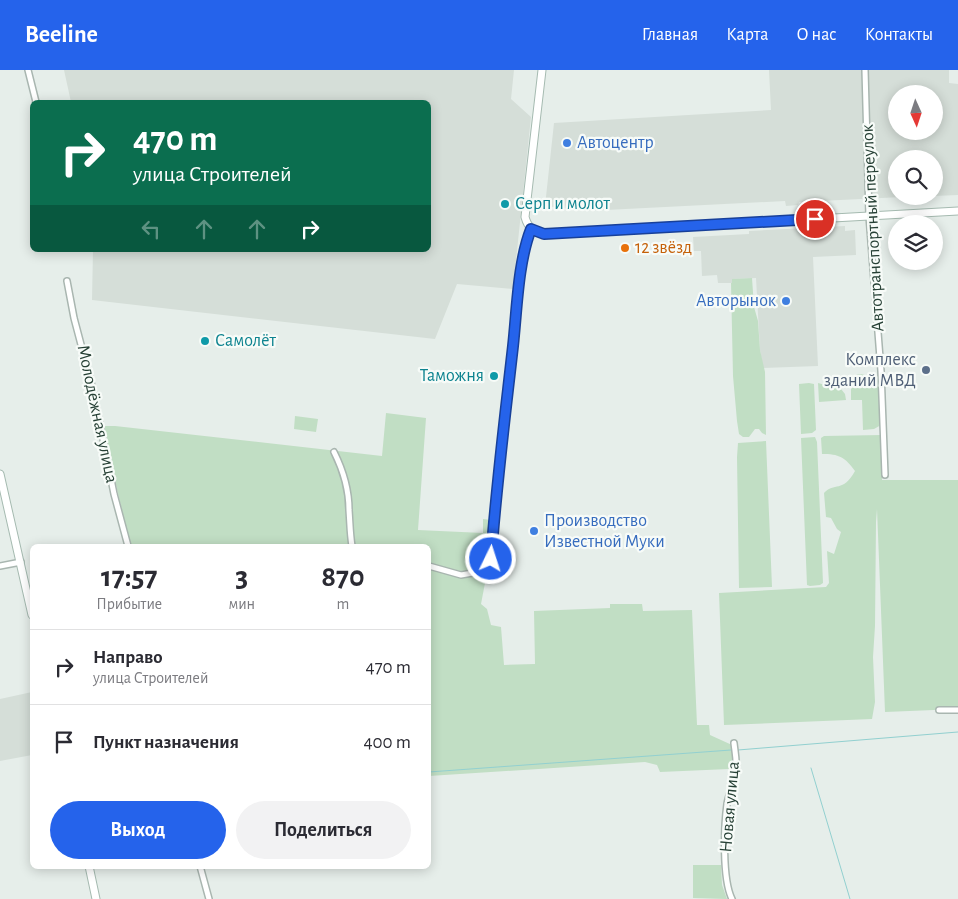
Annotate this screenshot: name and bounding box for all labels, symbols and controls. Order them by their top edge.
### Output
text: Beeline [25,23,98,47]
text: Главная [642,26,698,44]
text: Карта [726,26,768,44]
text: О нас [796,26,837,44]
text: Контакты [865,26,933,44]
north arrow [888,85,942,140]
map controls [888,85,943,270]
icon: right [50,120,115,185]
text: 470 m [133,122,218,157]
street label: Автотранспортный переулок [859,123,887,332]
place label: Автоцентр [577,134,654,152]
marker: Автоцентр [561,137,573,149]
button: search [888,150,943,205]
text: улица Строителей [133,163,292,185]
place label: Серп и молот [515,195,610,213]
marker: Серп и молот [499,198,511,210]
pin [794,198,836,240]
icon: arrive [801,205,829,233]
icon: left [137,215,165,243]
icon: ahead [190,215,218,243]
icon: ahead [243,215,271,243]
icon: right [296,215,324,243]
button: layers [888,215,943,270]
place label: 12 звёзд [635,239,692,257]
marker: 12 звёзд [619,242,631,254]
place label: Авторынок [696,292,777,310]
marker: Авторынок [780,295,792,307]
place label: Самолёт [215,332,276,350]
marker: Самолёт [199,335,211,347]
street label: Молодёжная улица [74,343,120,485]
place label: Комплекс зданий МВД [824,351,916,390]
marker: Комплекс зданий МВД [920,364,932,376]
place label: Таможня [420,367,484,385]
marker: Таможня [488,370,500,382]
place label: Производство Известной Муки [544,512,665,551]
marker: Производство Известной Муки [528,525,540,537]
position arrow [464,532,516,584]
text: 17:57 [101,562,158,592]
text: 3 [235,562,248,592]
text: 870 [321,562,365,592]
text: Прибытие [96,596,162,612]
text: мин [228,596,255,612]
text: m [337,596,349,612]
text: Направо [93,648,163,667]
icon: right [50,653,78,681]
text: 470 m [366,658,411,677]
text: улица Строителей [93,670,208,686]
icon: arrive [50,728,78,756]
text: Пункт назначения [93,733,239,752]
text: 400 m [363,733,411,752]
street label: Новая улица [717,761,743,853]
button: Выход [50,801,226,859]
button: Поделиться [236,801,411,859]

